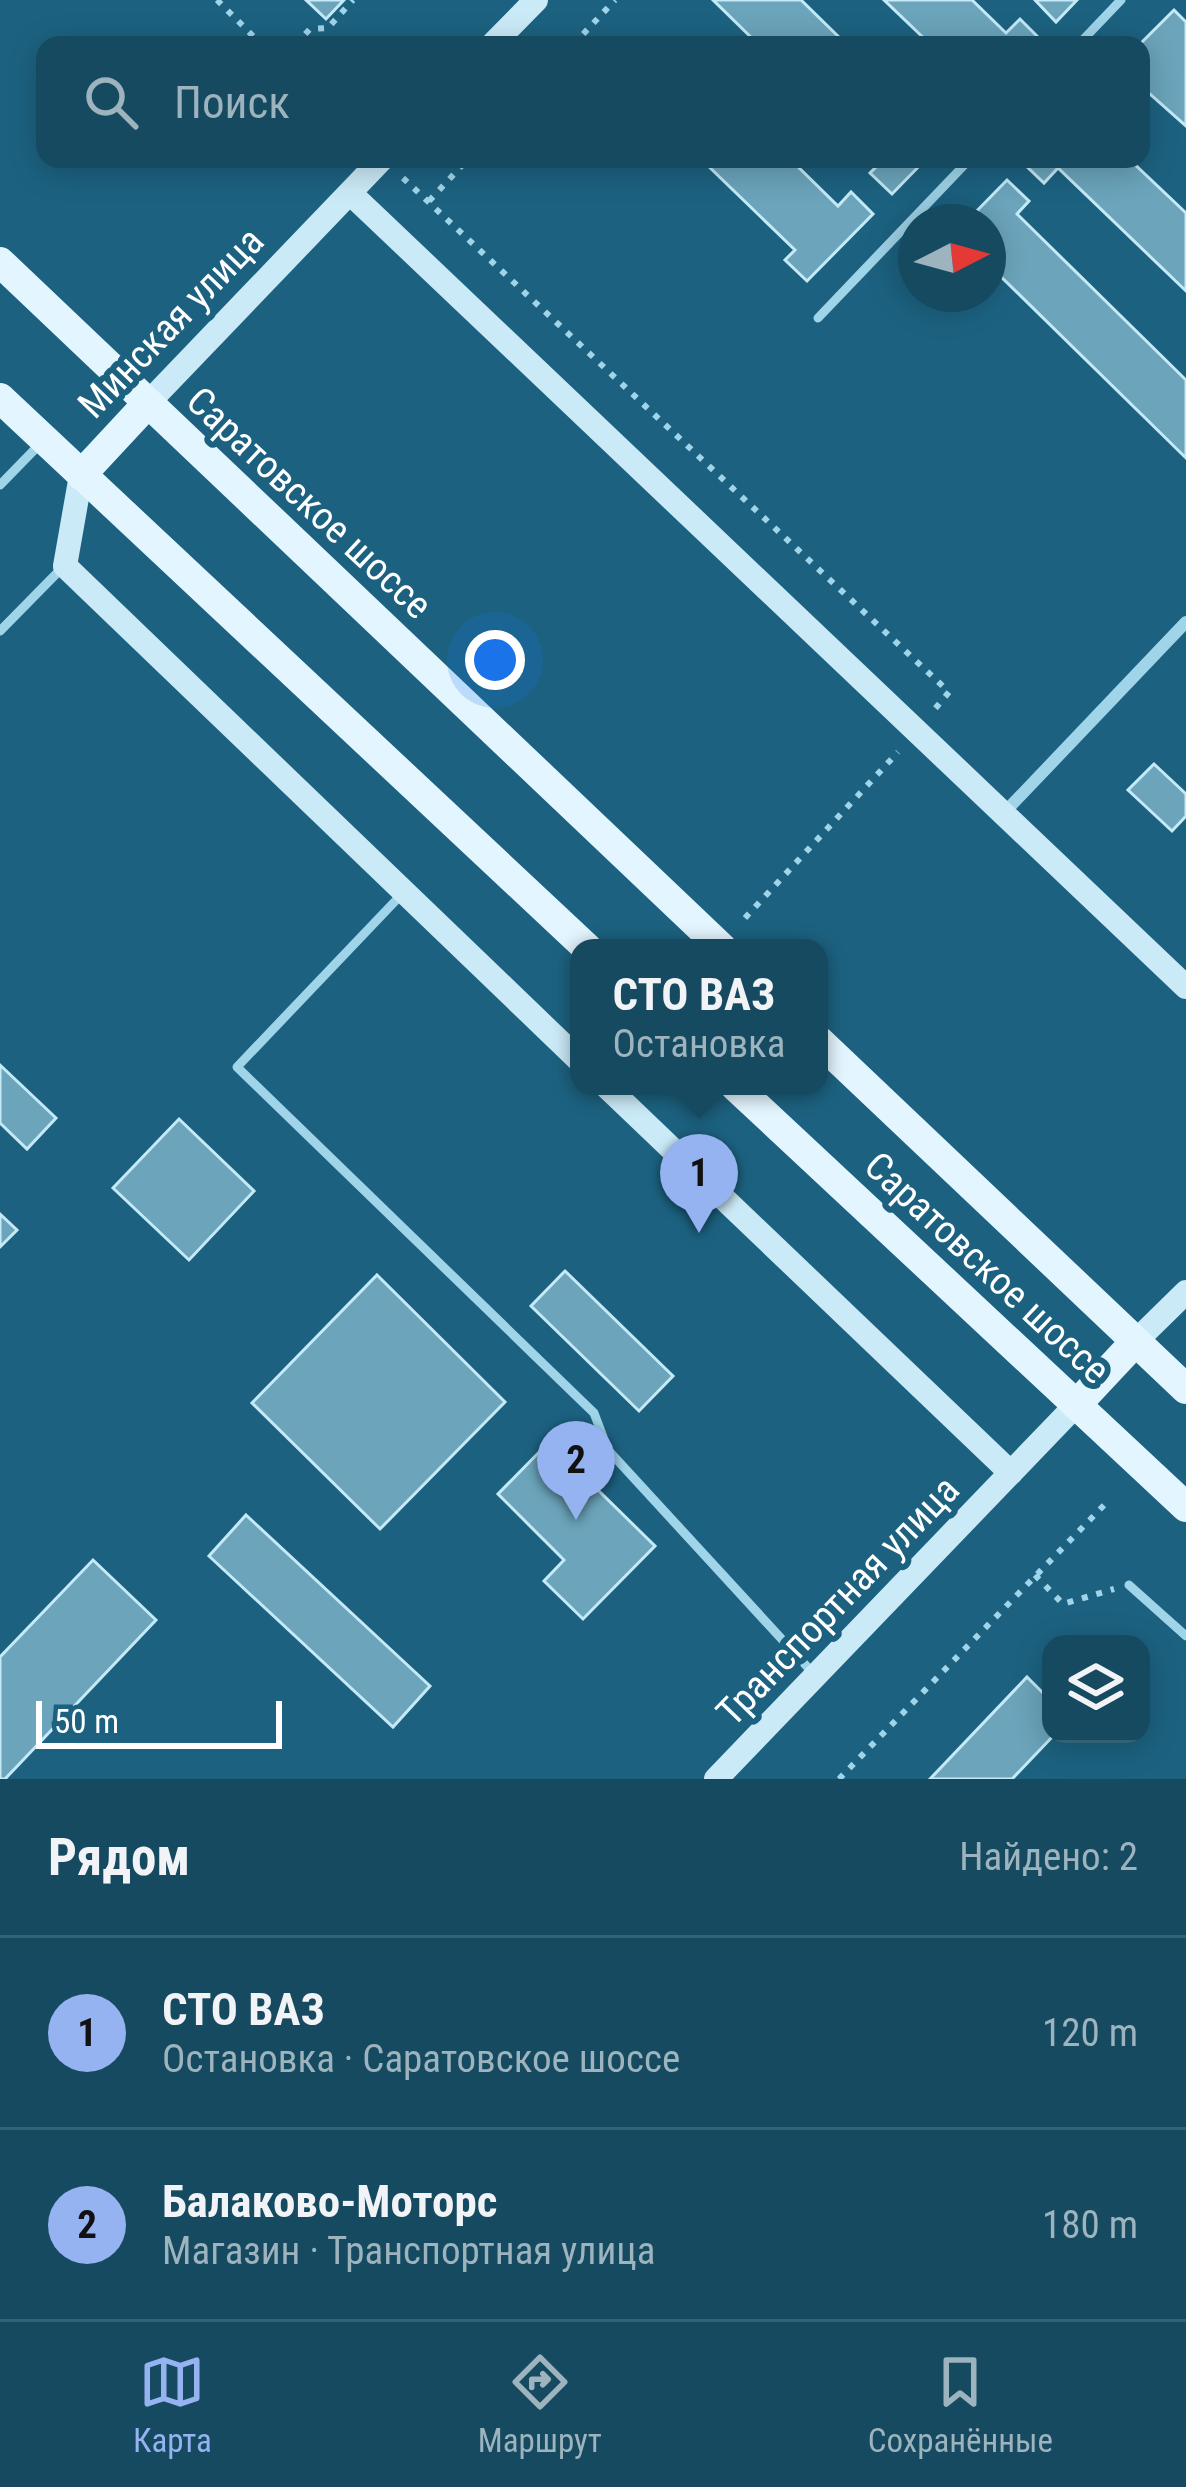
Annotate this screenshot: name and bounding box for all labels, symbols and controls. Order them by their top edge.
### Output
search box [36,36,1150,168]
icon: search [78,69,144,135]
text: Поиск [174,76,290,129]
north arrow [898,204,1006,312]
street label: Минская улица [69,218,273,428]
street label: Саратовское шоссе [177,378,441,628]
your location [465,630,525,690]
popup [570,939,828,1095]
text: СТО ВАЗ [613,968,775,1021]
text: Остановка [613,1021,785,1067]
pin: 1 [660,1134,738,1233]
street label: Саратовское шоссе [855,1143,1119,1393]
pin: 2 [537,1421,615,1520]
street label: Транспортная улица [707,1467,969,1735]
map controls [1042,1635,1150,1743]
button: layers [1042,1635,1150,1743]
scale bar [36,1695,282,1748]
text: 50 m [54,1702,119,1741]
text: Рядом [48,1828,190,1887]
text: Найдено: 2 [959,1834,1138,1880]
text: СТО ВАЗ [162,1983,325,2036]
text: 1 [77,2010,97,2056]
text: 120 m [1042,2010,1138,2056]
text: Остановка · Саратовское шоссе [162,2036,680,2082]
text: Балаково-Моторс [162,2175,497,2228]
text: 2 [77,2202,97,2248]
text: 180 m [1042,2202,1138,2248]
text: Магазин · Транспортная улица [162,2228,655,2274]
tab: Карта [133,2349,212,2460]
tab: Маршрут [478,2349,602,2460]
tab: Сохранённые [868,2349,1053,2460]

